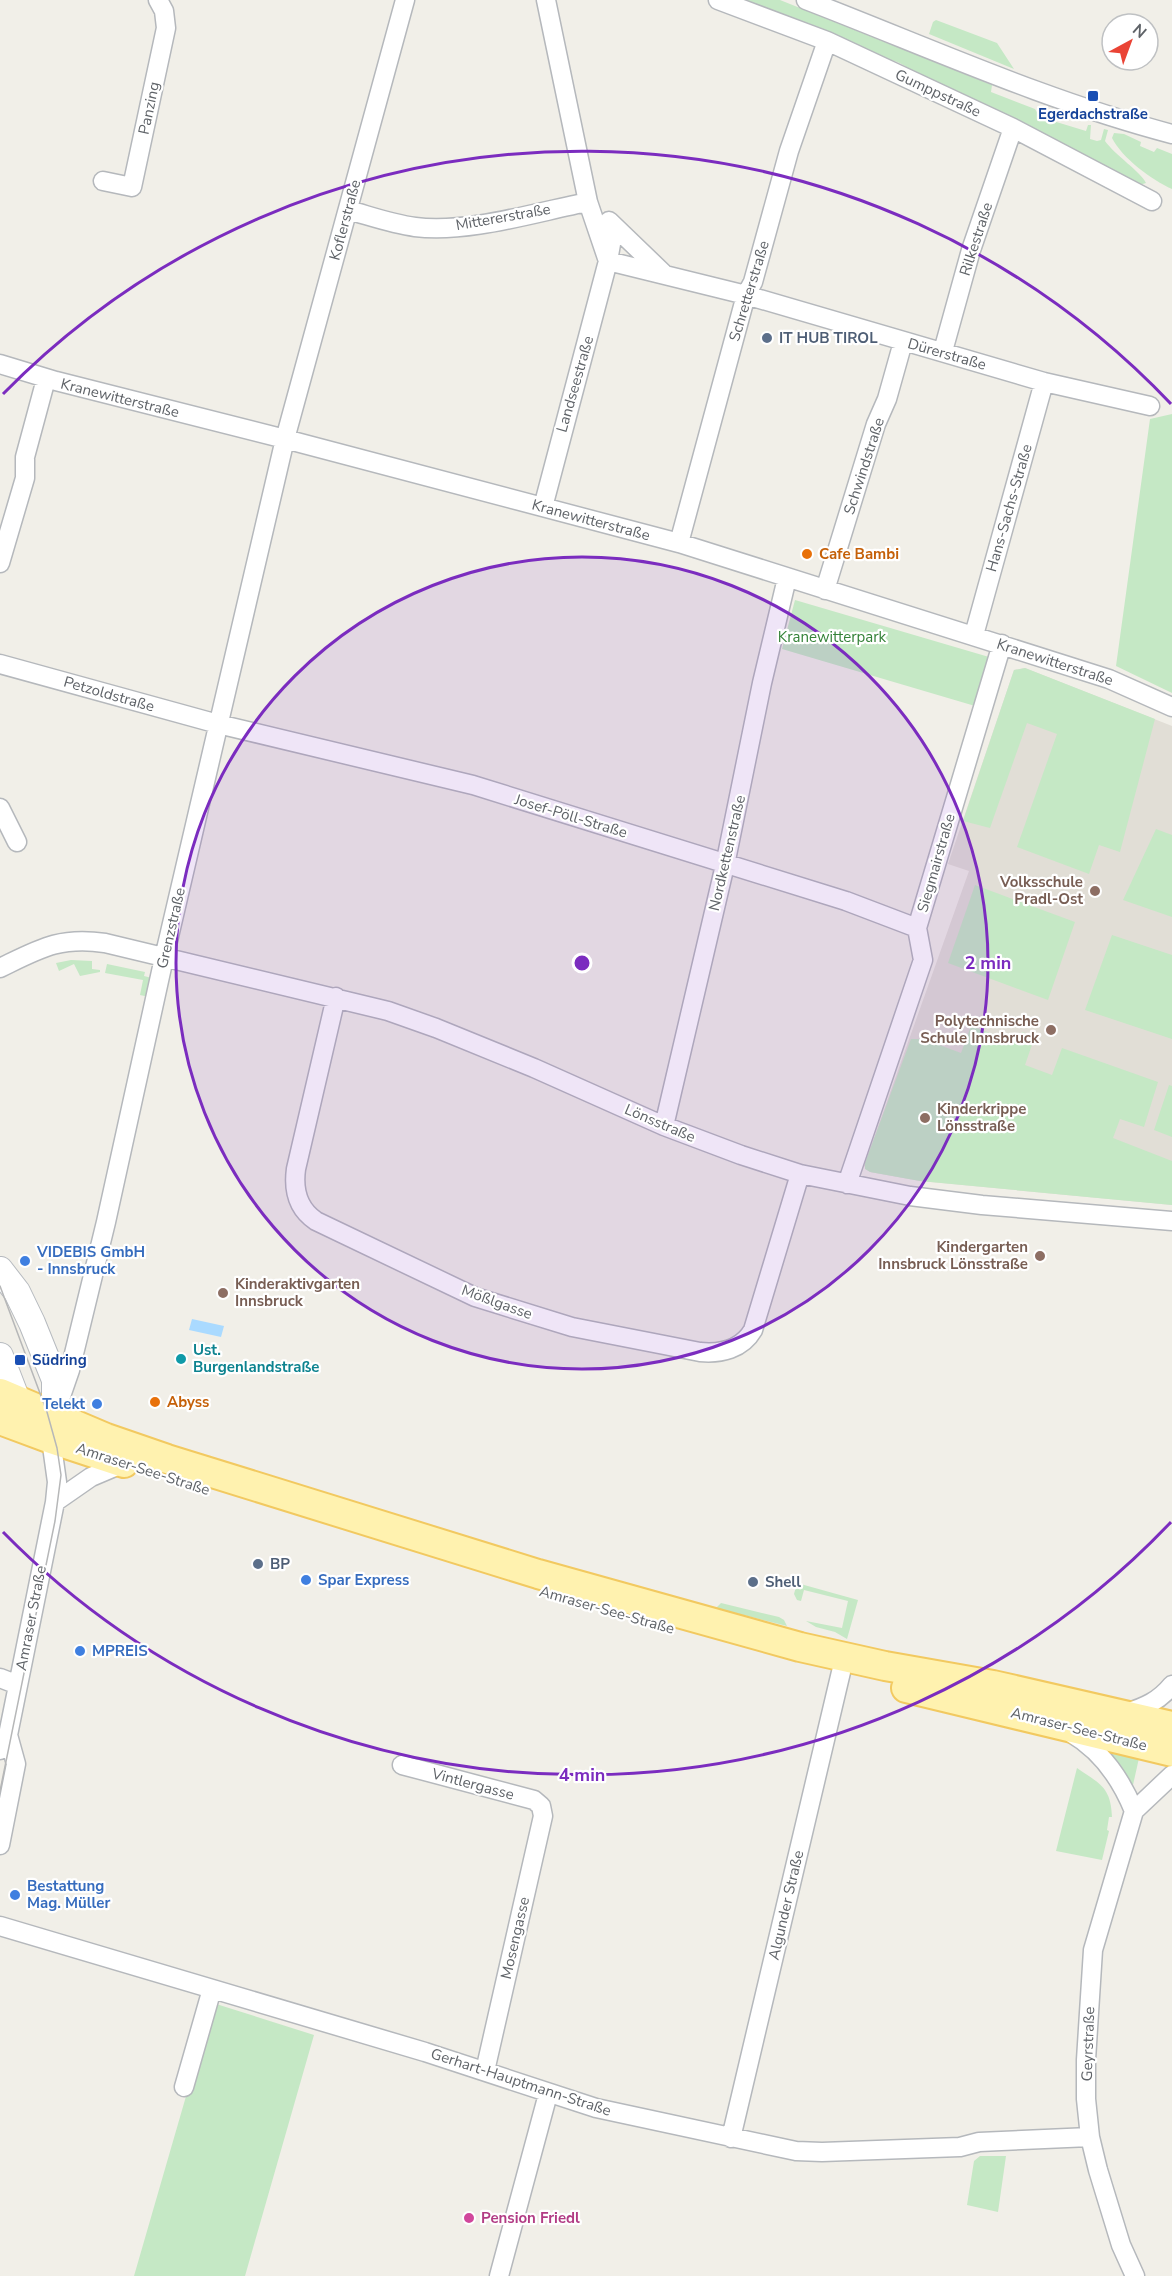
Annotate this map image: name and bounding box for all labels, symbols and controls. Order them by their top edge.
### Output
north arrow [1100,12,1160,72]
text: N [1127,19,1151,44]
street label: Gumppstraße [892,64,984,122]
street label: Panzing [134,80,164,136]
marker: Egerdachstraße [1086,89,1100,103]
place label: Egerdachstraße [1038,104,1148,124]
street label: Koflerstraße [325,177,365,263]
street label: Mittererstraße [454,199,552,235]
street label: Rilkestraße [955,200,997,278]
street label: Schretterstraße [724,238,774,344]
place label: IT HUB TIROL [779,328,878,348]
marker: IT HUB TIROL [760,331,774,345]
street label: Landseestraße [552,333,598,435]
street label: Dürerstraße [905,333,989,375]
street label: Kranewitterstraße [59,374,181,422]
street label: Schwindstraße [839,415,889,517]
street label: Hans-Sachs-Straße [981,442,1037,574]
street label: Kranewitterstraße [530,495,652,545]
place label: Cafe Bambi [819,544,899,564]
marker: Cafe Bambi [800,547,814,561]
park label: Kranewitterpark [778,627,887,647]
street label: Kranewitterstraße [994,634,1116,690]
street label: Petzoldstraße [61,672,157,716]
street label: Josef-Pöll-Straße [511,789,630,843]
street label: Nordkettenstraße [704,793,750,913]
street label: Siegmairstraße [912,811,960,915]
place label: Volksschule Pradl-Ost [999,872,1083,909]
marker: Volksschule Pradl-Ost [1088,884,1102,898]
street label: Grenzstraße [152,886,190,970]
text: 2 min [965,951,1011,975]
centre of rings [572,953,592,973]
place label: Polytechnische Schule Innsbruck [920,1011,1040,1048]
marker: Polytechnische Schule Innsbruck [1044,1023,1058,1037]
street label: Lönsstraße [622,1099,698,1147]
place label: Kinderkrippe Lönsstraße [937,1099,1026,1136]
marker: Kinderkrippe Lönsstraße [918,1111,932,1125]
place label: Kindergarten Innsbruck Lönsstraße [878,1237,1028,1274]
place label: VIDEBIS GmbH - Innsbruck [36,1242,145,1279]
marker: Kindergarten Innsbruck Lönsstraße [1033,1249,1047,1263]
marker: VIDEBIS GmbH - Innsbruck [18,1254,32,1268]
place label: Kinderaktivgarten Innsbruck [235,1274,360,1311]
street label: Mößlgasse [459,1280,535,1324]
marker: Kinderaktivgarten Innsbruck [216,1286,230,1300]
place label: Ust. Burgenlandstraße [193,1340,319,1377]
place label: Südring [32,1350,87,1370]
marker: Ust. Burgenlandstraße [174,1352,188,1366]
marker: Südring [13,1353,27,1367]
place label: Abyss [167,1392,209,1412]
place label: Telekt [42,1394,85,1414]
marker: Abyss [148,1395,162,1409]
marker: Telekt [90,1397,104,1411]
street label: Amraser-See-Straße [74,1438,213,1500]
place label: BP [270,1554,290,1574]
marker: BP [251,1557,265,1571]
street label: Amraser Straße [11,1564,51,1672]
place label: Spar Express [318,1570,409,1590]
place label: Shell [765,1572,801,1592]
marker: Spar Express [299,1573,313,1587]
marker: Shell [746,1575,760,1589]
street label: Amraser-See-Straße [537,1581,677,1639]
place label: MPREIS [92,1641,148,1661]
marker: MPREIS [73,1644,87,1658]
street label: Amraser-See-Straße [1009,1702,1149,1756]
street label: Vintlergasse [429,1763,516,1805]
text: 4 min [559,1763,605,1787]
street label: Algunder Straße [764,1848,808,1962]
place label: Bestattung Mag. Müller [27,1876,110,1913]
marker: Bestattung Mag. Müller [8,1888,22,1902]
street label: Mosengasse [496,1895,534,1981]
street label: Geyrstraße [1077,2006,1099,2082]
street label: Gerhart-Hauptmann-Straße [428,2043,614,2121]
place label: Pension Friedl [481,2208,580,2228]
marker: Pension Friedl [462,2211,476,2225]

